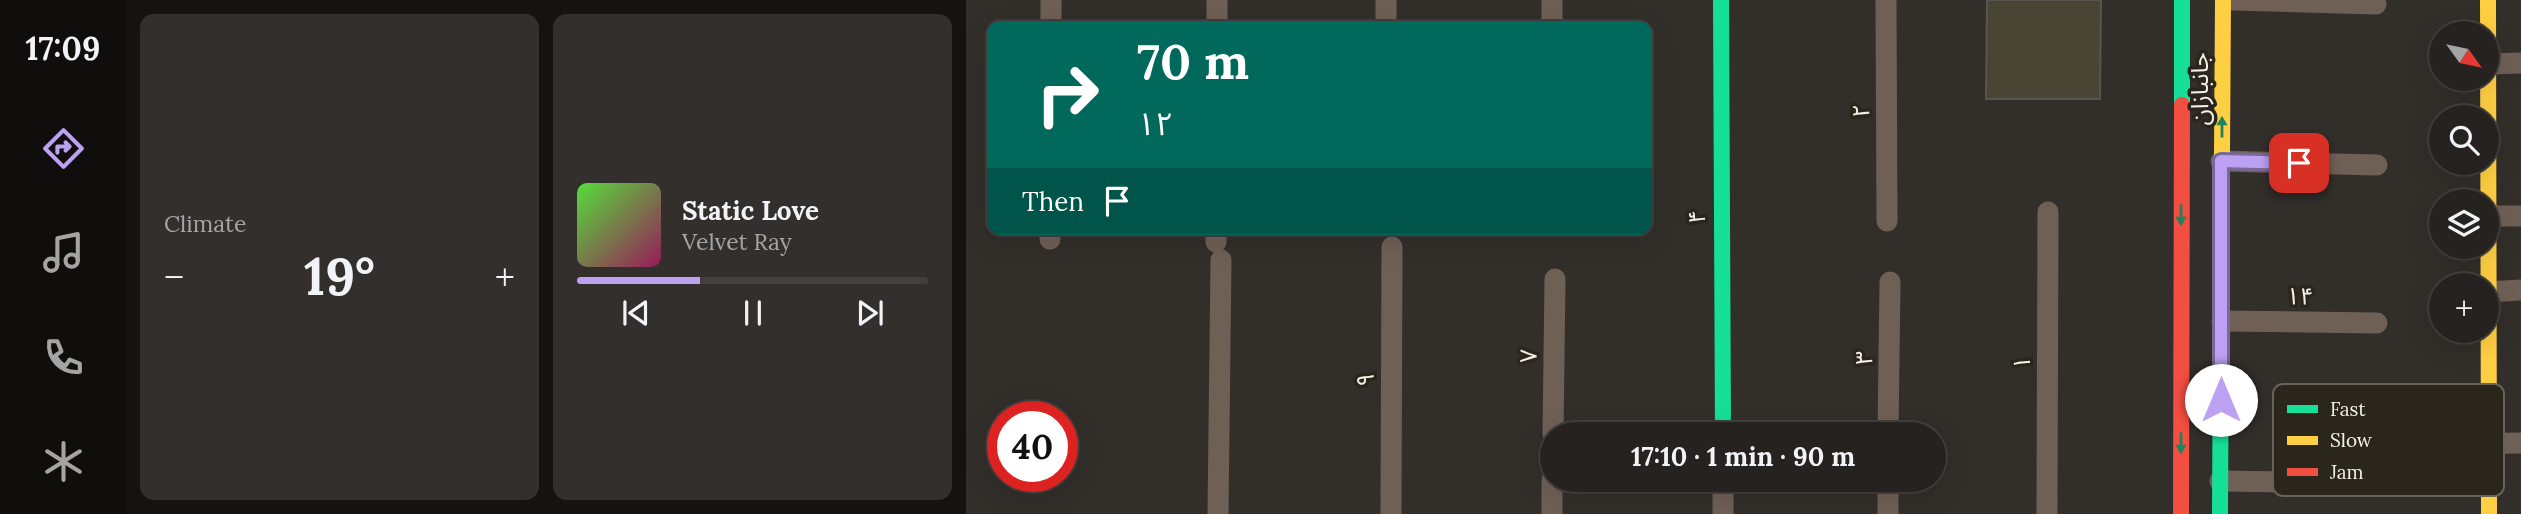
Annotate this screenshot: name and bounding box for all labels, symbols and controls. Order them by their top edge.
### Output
north arrow [2429,21,2499,91]
map controls [2429,21,2499,343]
text: 17:09 [26,28,100,69]
text: 70 m [1137,30,1249,92]
icon: right [1022,49,1113,140]
street label: جانبازان [2184,52,2215,126]
text: ۱۲ [1137,103,1174,144]
street label: ۲ [1845,104,1876,118]
button: search [2429,105,2499,175]
one-way arrow [2216,116,2228,138]
icon: directions [39,124,88,173]
pin [2269,133,2329,193]
icon: arrive [2280,144,2318,182]
icon: arrive [1098,182,1136,220]
text: Then [1022,185,1084,218]
button: layers [2429,189,2499,259]
text: Static Love [682,194,819,227]
one-way arrow [2176,204,2187,226]
text: Climate [164,209,246,238]
street label: ۴ [1681,210,1712,224]
text: Velvet Ray [682,227,792,256]
icon: music [39,228,88,277]
text: 19° [304,243,375,309]
text: − [164,253,184,301]
text: + [495,253,515,301]
button: + [2429,273,2499,343]
street label: ۱۴ [2286,280,2314,312]
icon: previous [617,294,655,332]
icon: pause [734,294,772,332]
icon: next [851,294,889,332]
icon: phone [39,333,88,382]
street label: ۷ [1512,349,1544,363]
street label: ۳ [1848,351,1879,365]
street label: ۱ [2006,356,2037,370]
position arrow [2184,363,2258,437]
street label: ۹ [1350,373,1381,387]
legend [2273,384,2504,496]
text: Fast [2330,397,2366,421]
speed limit sign: 40 [987,401,1078,492]
text: Slow [2330,428,2373,452]
one-way arrow [2175,432,2187,454]
icon: climate [39,437,88,486]
text: 17:10 · 1 min · 90 m [1631,440,1855,473]
text: Jam [2329,460,2364,484]

